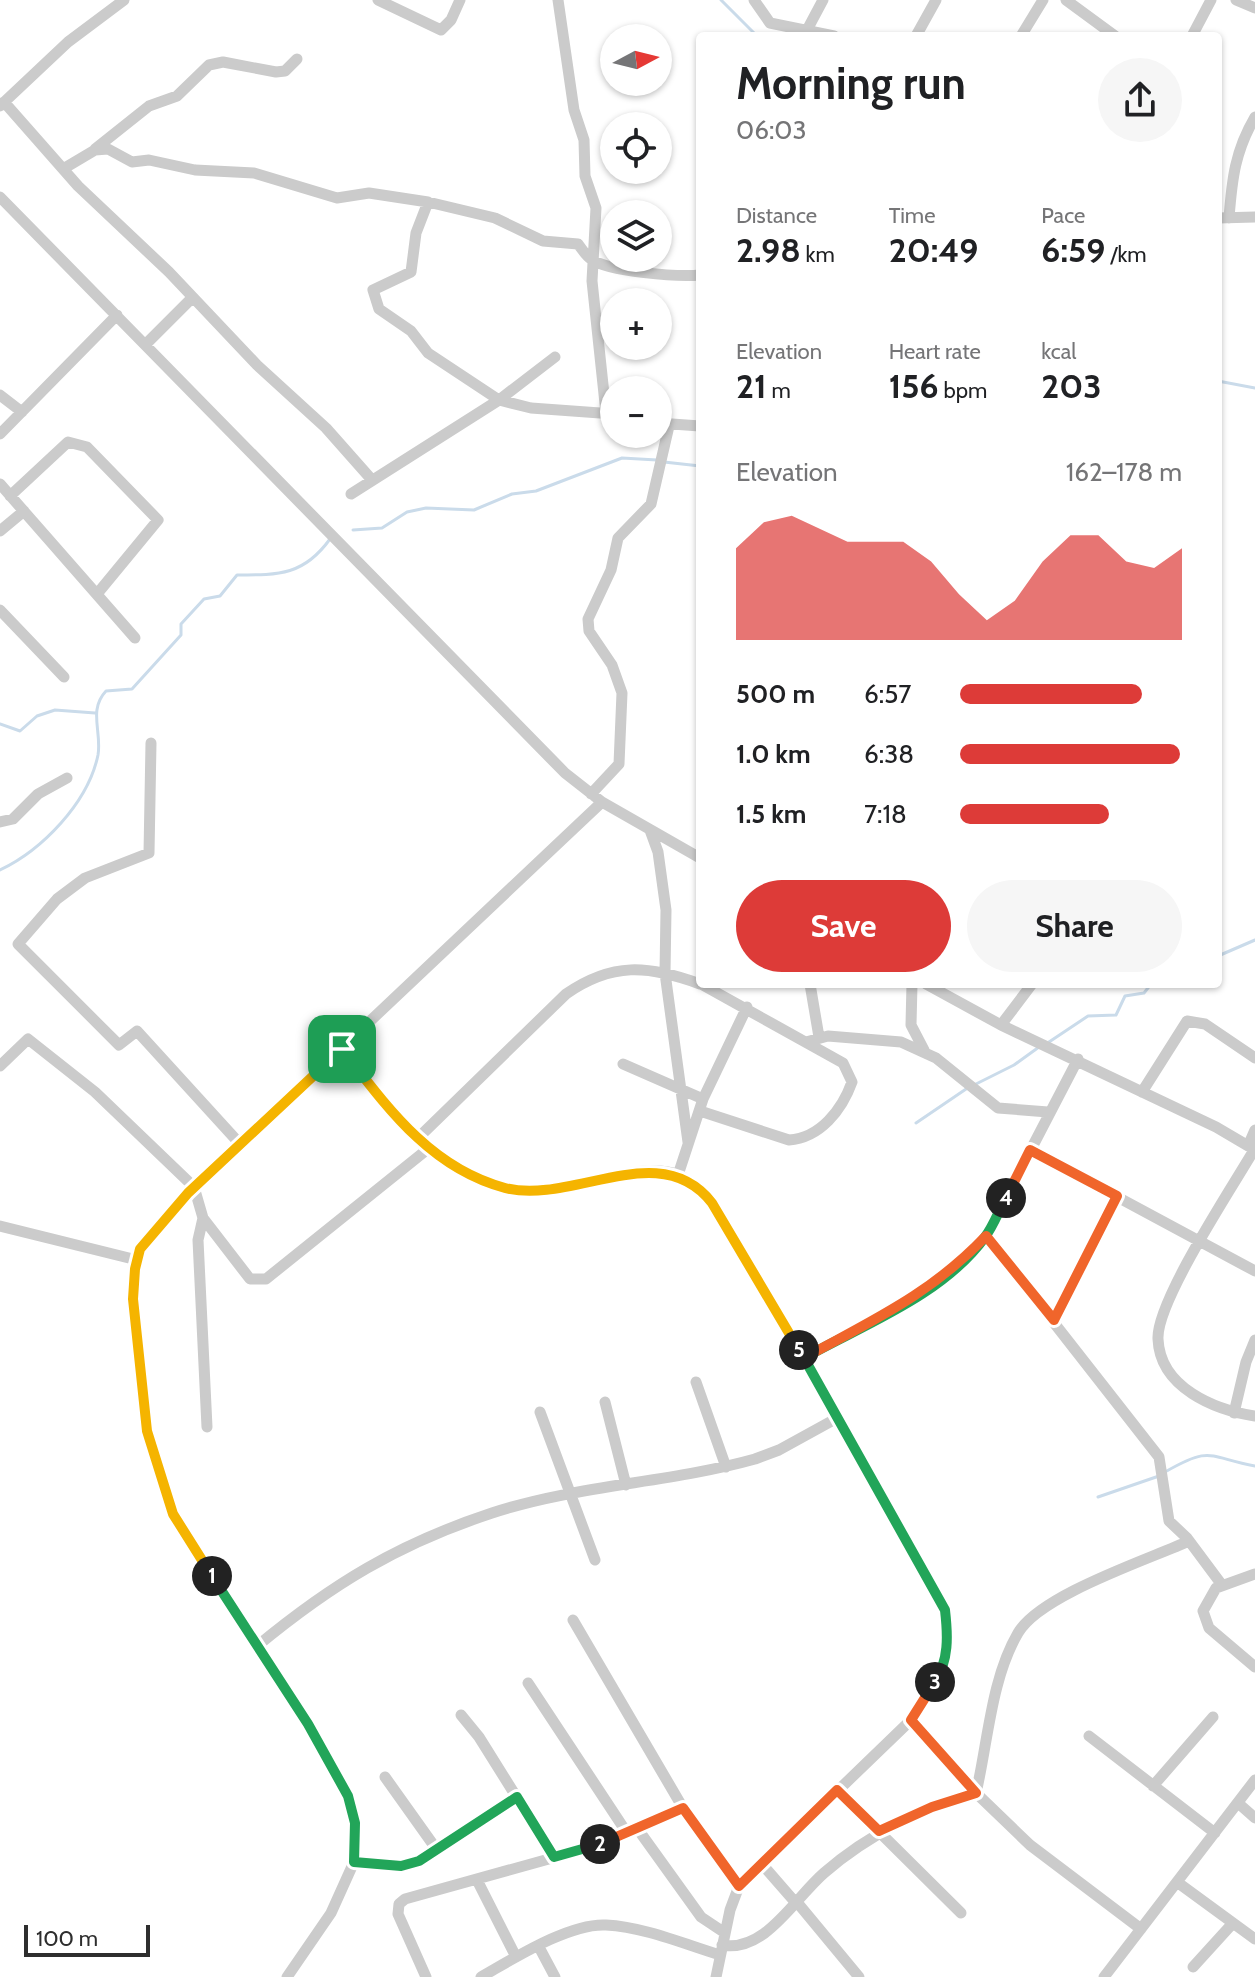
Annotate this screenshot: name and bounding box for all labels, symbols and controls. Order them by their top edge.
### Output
north arrow [600,24,672,96]
map controls [600,24,672,448]
text: Morning run [736,57,966,110]
button: share [1098,58,1182,142]
button: locate [600,112,672,184]
text: 06:03 [736,114,807,146]
button: layers [600,200,672,272]
text: Distance [736,202,817,229]
text: Time [889,202,935,229]
text: Pace [1041,202,1085,229]
text: 2.98 [736,229,801,271]
text: 20:49 [889,229,978,271]
text: 6:59 [1041,229,1105,271]
text: km [801,241,835,268]
text: /km [1105,241,1147,268]
button: + [600,288,672,360]
text: Elevation [736,338,822,365]
text: Heart rate [889,338,981,365]
text: kcal [1041,338,1076,365]
text: 21 [736,365,767,407]
text: 156 [889,365,939,407]
text: 203 [1041,365,1102,407]
button: − [600,376,672,448]
text: m [767,377,791,404]
text: bpm [939,377,987,404]
text: Elevation [736,456,838,488]
text: 162–178 m [1066,456,1182,488]
text: 500 m [736,678,815,710]
text: 6:57 [864,678,911,710]
text: 1.0 km [736,738,811,770]
text: 6:38 [864,738,914,770]
text: 1.5 km [736,798,806,830]
text: 7:18 [864,798,907,830]
button: Save [736,880,951,972]
button: Share [967,880,1182,972]
pin [308,1015,376,1083]
icon: arrive [320,1027,364,1071]
pin: 4 [986,1178,1026,1218]
text: 4 [999,1184,1013,1211]
pin: 5 [779,1330,819,1370]
text: 5 [793,1336,805,1363]
pin: 1 [192,1556,232,1596]
text: 1 [208,1562,216,1589]
pin: 3 [915,1662,955,1702]
text: 3 [929,1668,941,1695]
pin: 2 [580,1824,620,1864]
text: 2 [594,1830,606,1857]
scale bar [24,1921,150,1957]
text: 100 m [36,1925,98,1952]

